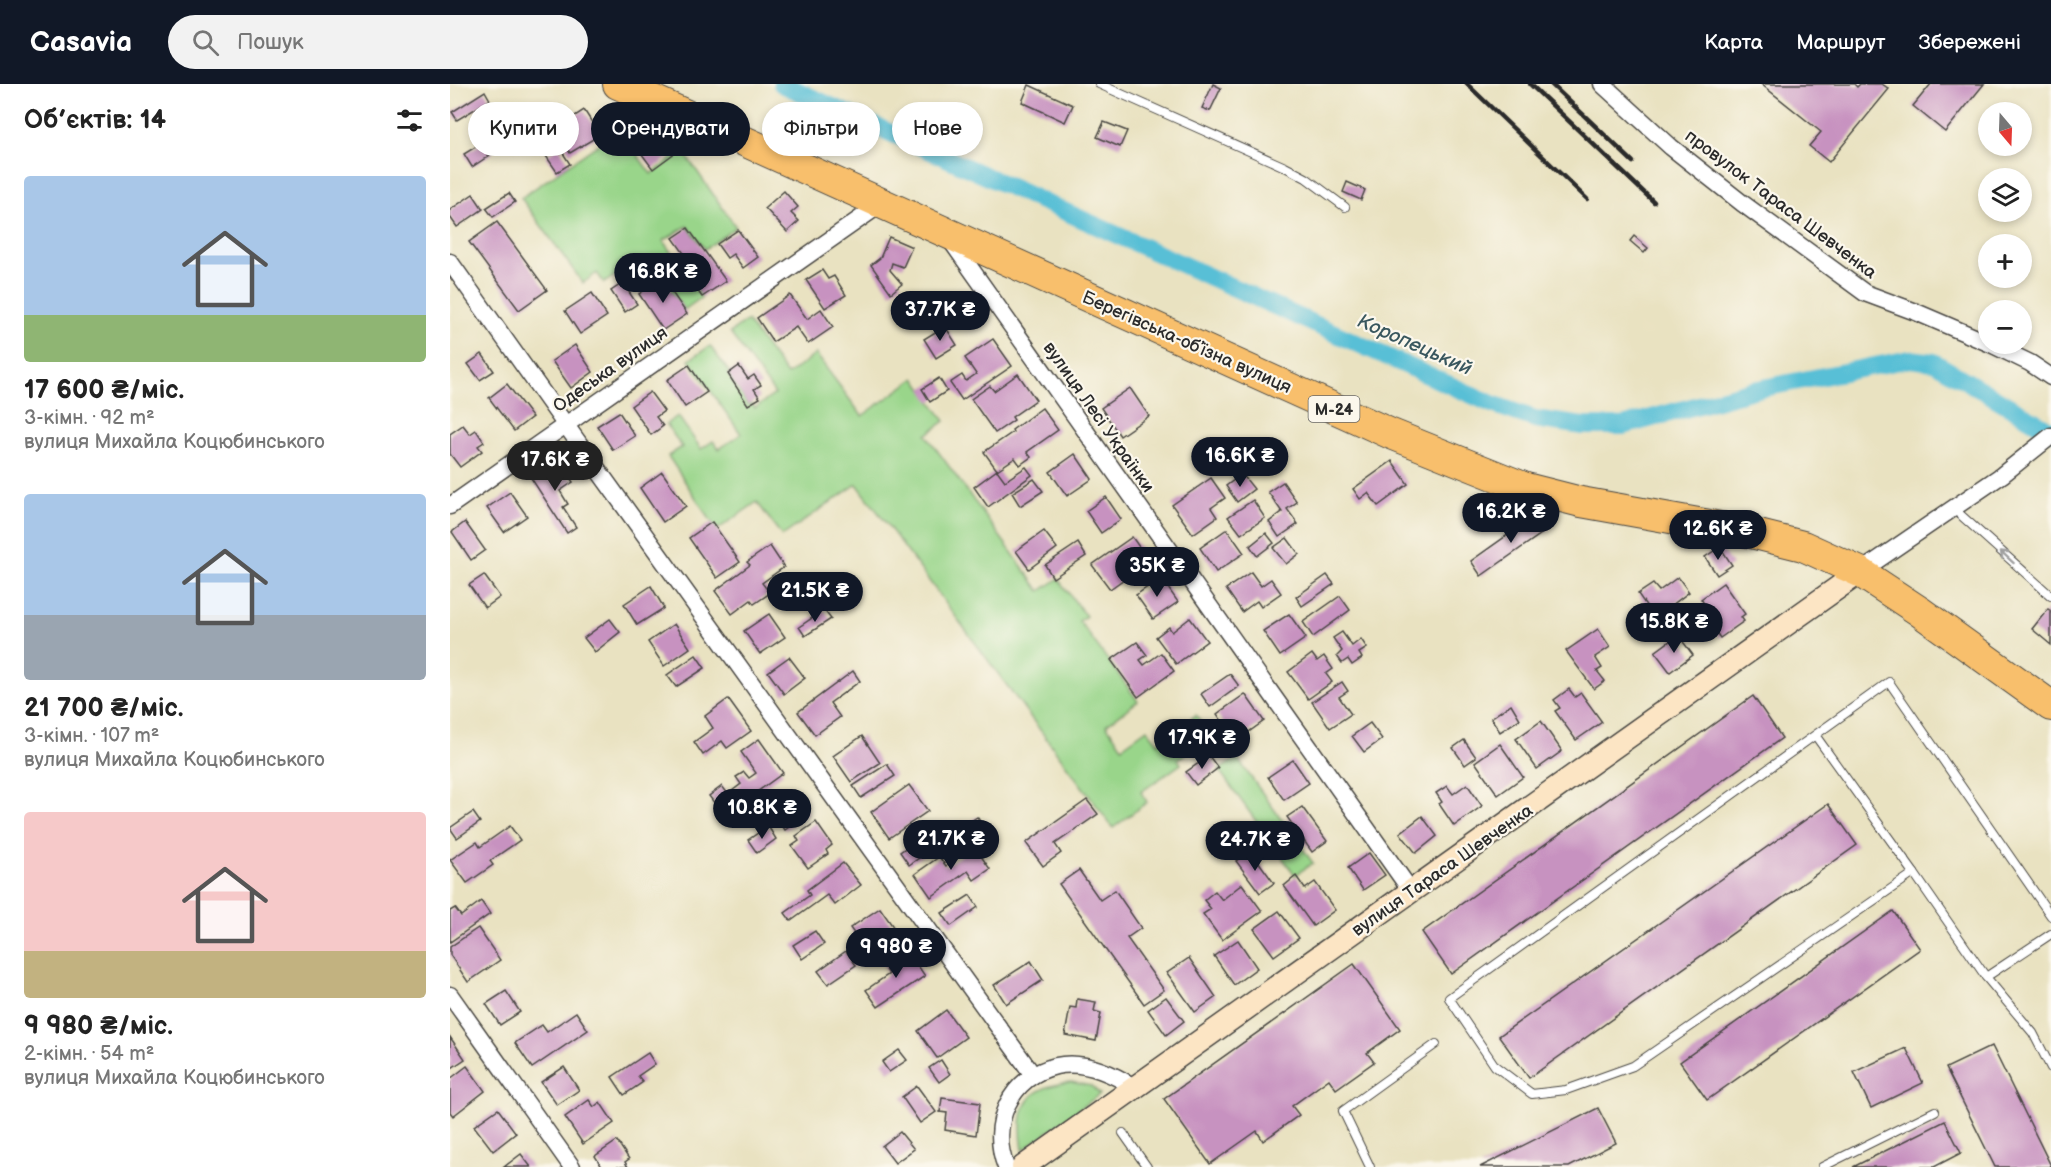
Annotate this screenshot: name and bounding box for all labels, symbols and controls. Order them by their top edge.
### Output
search box [168,15,588,69]
text: Casavia [30,26,132,59]
icon: search [189,26,222,59]
text: Пошук [237,29,304,56]
text: Карта [1704,30,1763,55]
text: Маршрут [1796,30,1886,55]
text: Збережені [1919,30,2021,55]
chip: Купити [468,102,579,156]
chip: Орендувати [591,102,750,156]
chip: Фільтри [762,102,880,156]
chip: Нове [892,102,983,156]
north arrow [1978,102,2032,156]
map controls [1978,102,2032,354]
icon: filters [393,104,426,137]
text: Об’єктів: 14 [24,105,166,136]
street label: провулок Тараса Шевченка [1681,126,1881,283]
button: layers [1978,168,2032,222]
icon: home [171,215,279,323]
button: + [1978,234,2032,288]
pin: 16.8K ₴ [608,253,718,304]
text: 16.8K ₴ [628,260,698,284]
street label: Берегівська-обʼїзна вулиця [1079,287,1295,398]
pin: 37.7K ₴ [885,291,995,342]
text: 37.7K ₴ [905,298,975,322]
button: − [1978,300,2032,354]
water label: Коропецький [1354,309,1476,381]
street label: Одеська вулиця [549,322,672,417]
street label: вулиця Лесі Українки [1039,338,1159,497]
text: 17 600 ₴/міс. [24,375,184,406]
road number: М-24 [1308,396,1360,422]
text: 3-кімн. · 92 m² [24,406,155,430]
text: вулиця Михайла Коцюбинського [24,430,325,454]
pin: 16.6K ₴ [1185,437,1295,488]
pin: 17.6K ₴ [500,441,610,492]
text: 16.6K ₴ [1205,444,1275,468]
text: 17.6K ₴ [521,448,589,472]
pin: 16.2K ₴ [1456,493,1566,544]
text: 16.2K ₴ [1476,500,1546,524]
pin: 12.6K ₴ [1663,510,1773,561]
text: 12.6K ₴ [1683,517,1753,541]
icon: home [171,533,279,641]
pin: 35K ₴ [1115,547,1199,598]
one-way arrow [2000,550,2015,564]
text: 35K ₴ [1129,554,1185,578]
pin: 21.5K ₴ [760,572,870,623]
text: 21.5K ₴ [781,579,849,603]
pin: 15.8K ₴ [1619,603,1729,654]
text: 15.8K ₴ [1640,610,1708,634]
text: 21 700 ₴/міс. [24,693,183,724]
pin: 17.9K ₴ [1147,719,1257,770]
text: 3-кімн. · 107 m² [24,724,159,748]
text: 17.9K ₴ [1168,726,1236,750]
text: вулиця Михайла Коцюбинського [24,748,325,772]
pin: 10.8K ₴ [707,789,817,840]
text: 10.8K ₴ [727,796,797,820]
street label: вулиця Тараса Шевченка [1348,800,1537,941]
pin: 21.7K ₴ [896,820,1006,871]
pin: 24.7K ₴ [1200,821,1310,872]
text: 21.7K ₴ [917,827,985,851]
text: 24.7K ₴ [1220,828,1290,852]
icon: home [171,851,279,959]
pin: 9 980 ₴ [841,928,951,979]
text: 9 980 ₴ [860,935,932,959]
text: 9 980 ₴/міс. [24,1011,173,1042]
text: 2-кімн. · 54 m² [24,1042,154,1066]
text: вулиця Михайла Коцюбинського [24,1066,325,1090]

